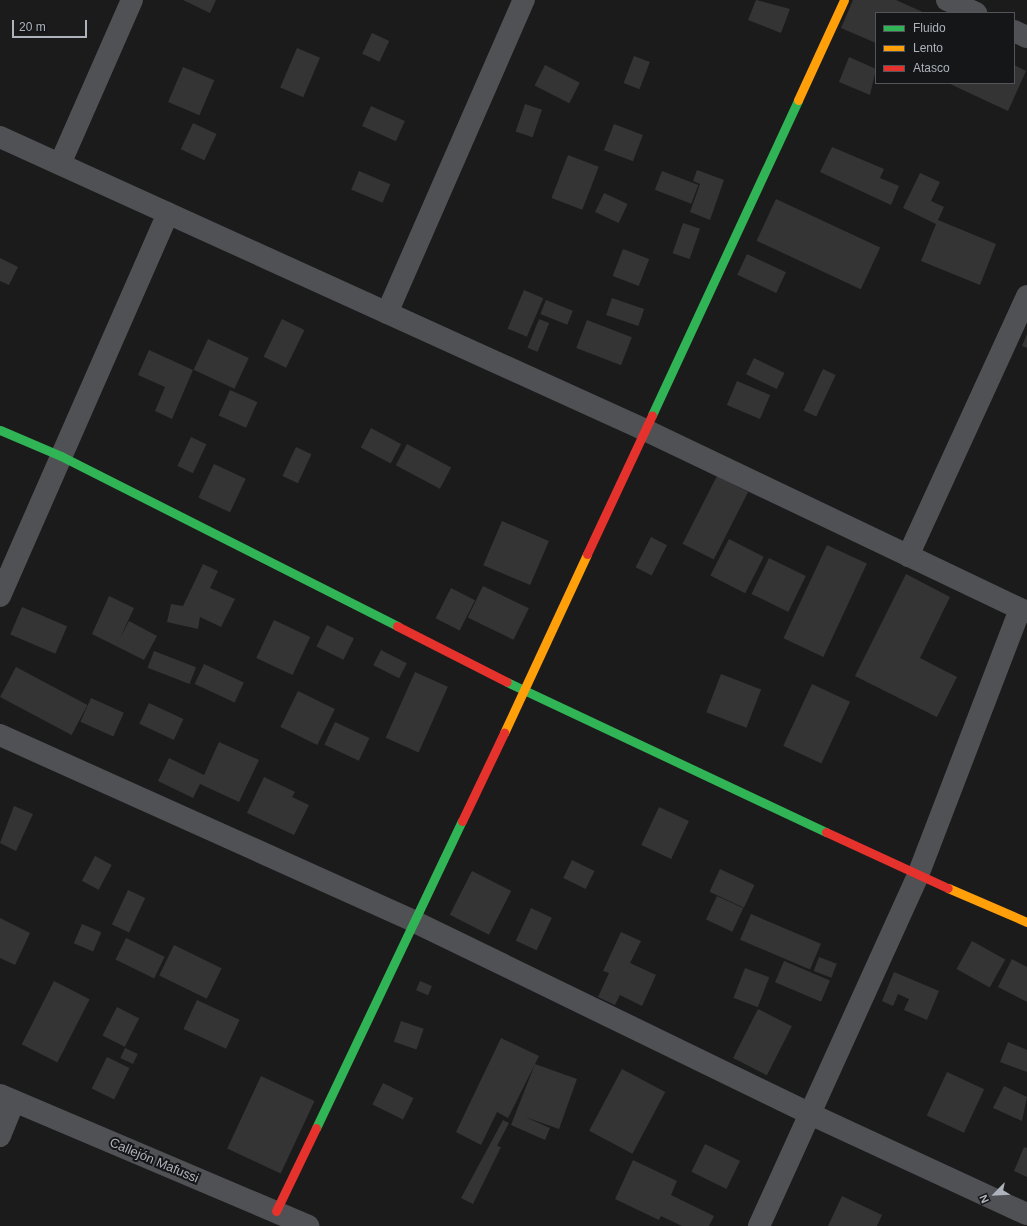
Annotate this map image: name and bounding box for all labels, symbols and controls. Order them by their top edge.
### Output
scale bar [14,12,89,38]
legend [875,12,1015,84]
text: 20 m [19,20,46,34]
text: Fluido [913,21,946,35]
text: Lento [913,41,943,55]
text: Atasco [913,61,950,75]
street label: Callejón Mafussi [107,1135,201,1187]
north arrow [975,1174,1015,1214]
text: N [977,1193,991,1205]

